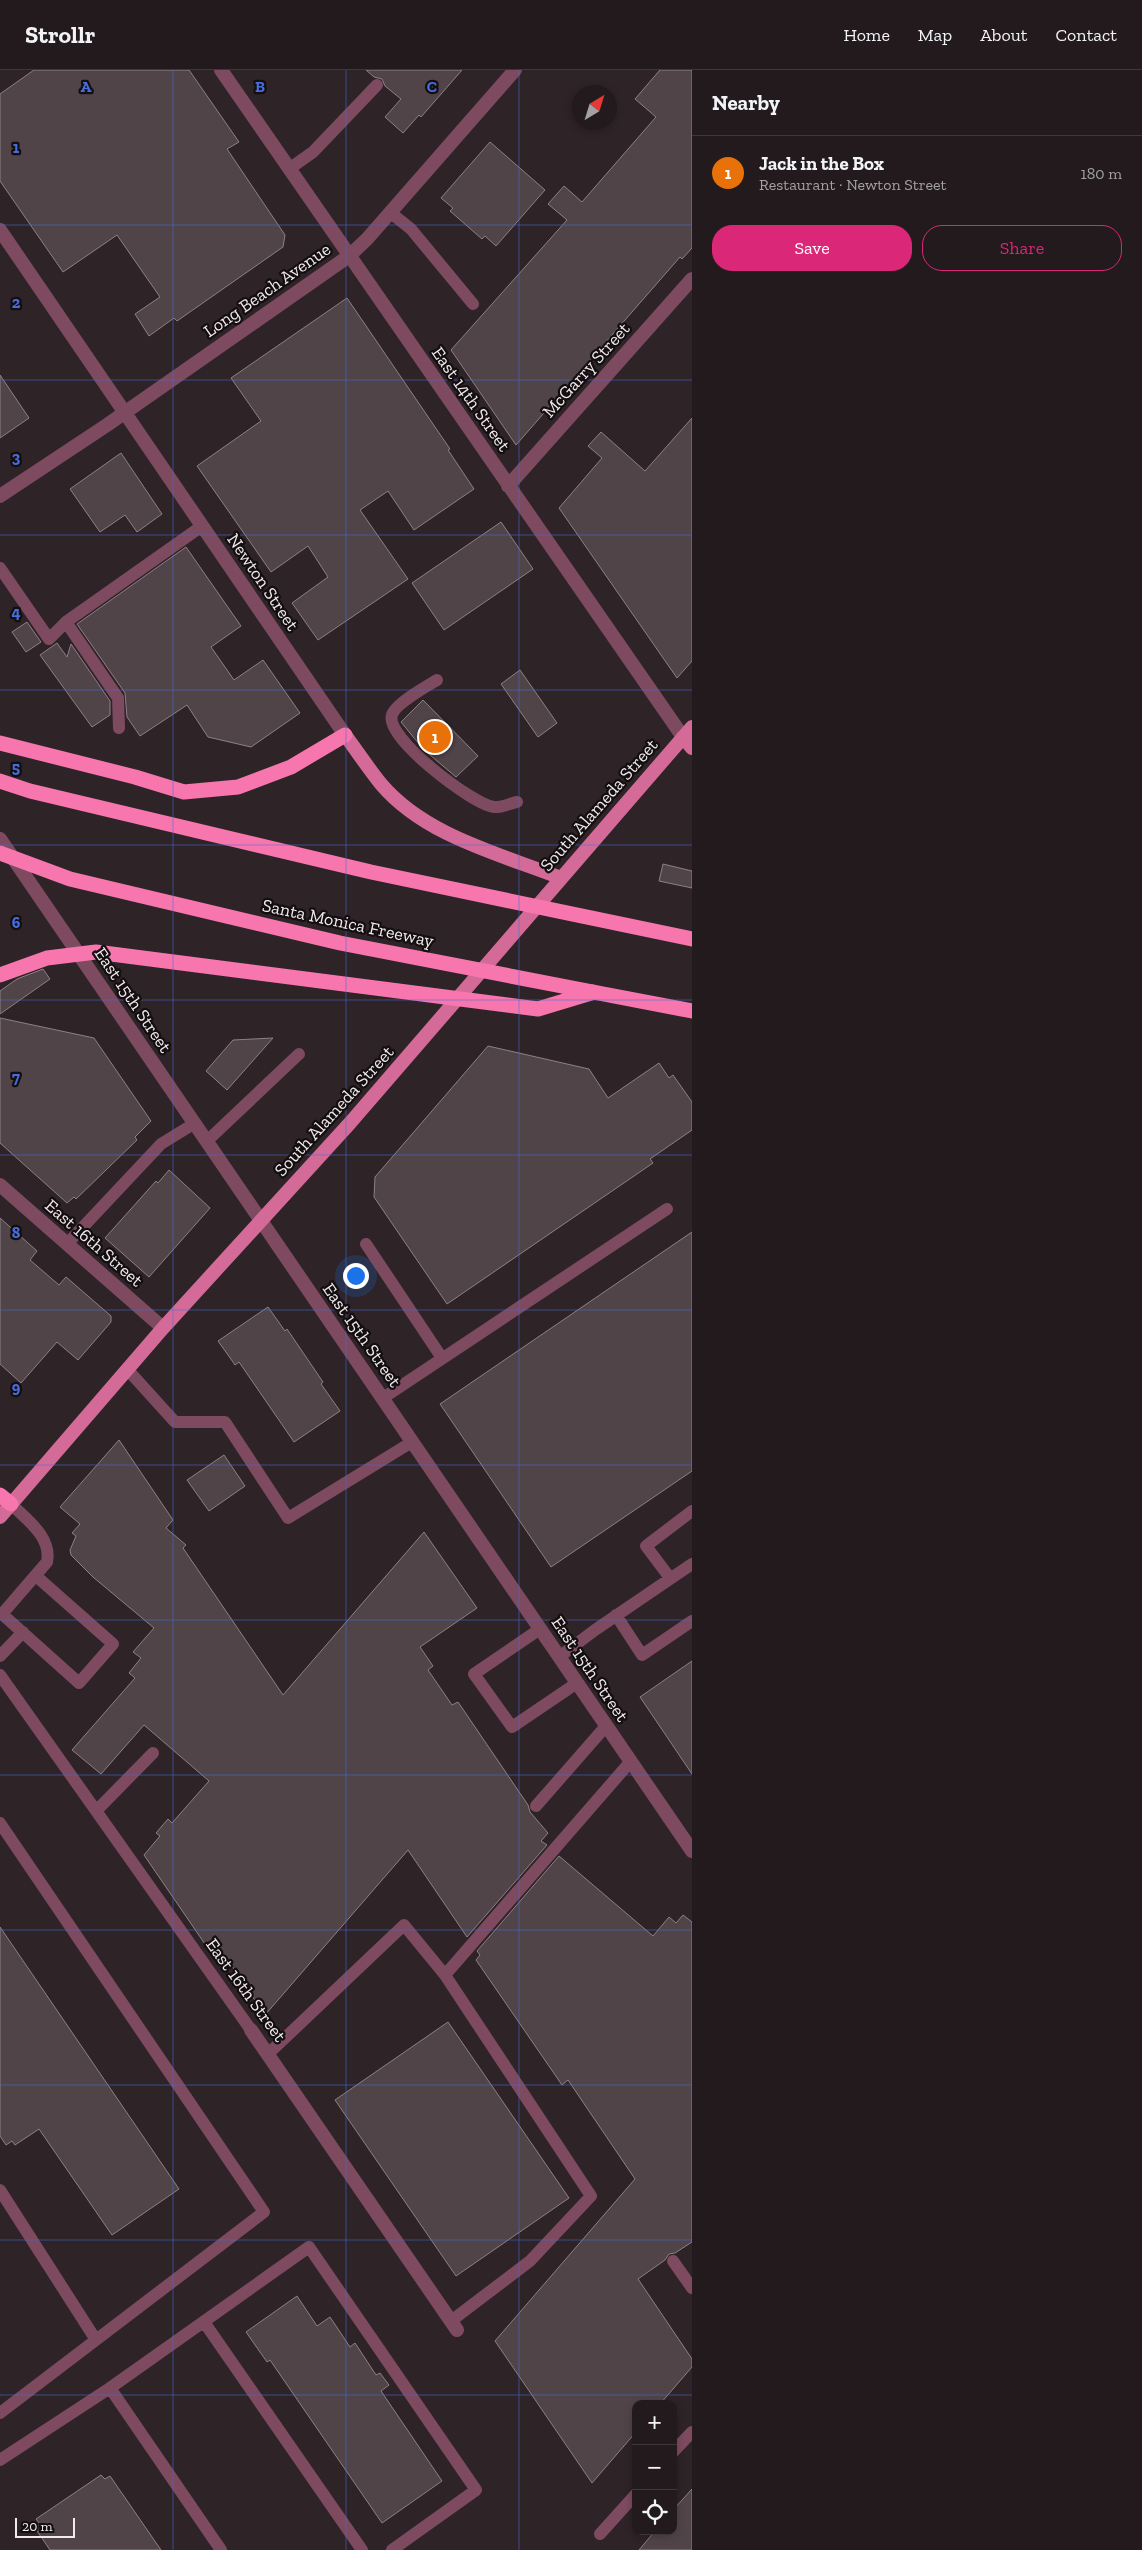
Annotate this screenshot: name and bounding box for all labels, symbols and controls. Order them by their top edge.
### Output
text: Strollr [25,20,95,49]
text: Home [843,24,890,46]
text: Map [918,24,952,46]
text: About [980,24,1027,46]
text: Contact [1055,24,1117,46]
text: A [81,77,92,96]
text: B [255,77,265,96]
text: C [427,77,437,96]
north arrow [572,85,617,130]
text: Nearby [712,90,780,115]
text: 1 [13,138,20,157]
text: Jack in the Box [759,152,884,175]
text: 1 [725,164,731,183]
text: 180 m [1081,164,1122,183]
text: Restaurant · Newton Street [759,175,946,194]
button: Save [712,225,912,271]
button: Share [922,225,1122,271]
street label: Long Beach Avenue [199,238,335,342]
text: 2 [12,293,21,312]
street label: McGarry Street [538,318,635,422]
street label: East 14th Street [427,342,515,456]
text: 3 [12,448,21,467]
street label: Newton Street [222,529,304,635]
text: 4 [11,603,21,622]
pin: 1 [419,718,451,756]
street label: South Alameda Street [535,734,663,876]
text: 5 [12,758,20,777]
street label: Santa Monica Freeway [260,894,437,952]
text: 6 [12,913,21,932]
street label: East 15th Street [90,943,176,1057]
street label: South Alameda Street [270,1041,399,1181]
text: 7 [12,1068,20,1087]
street label: East 16th Street [41,1195,148,1292]
text: 8 [12,1223,21,1242]
your location [343,1263,369,1289]
street label: East 15th Street [318,1279,406,1392]
text: 9 [12,1378,21,1397]
street label: East 15th Street [547,1612,633,1726]
street label: East 16th Street [201,1934,291,2046]
map controls [632,2400,677,2535]
button: + [632,2400,677,2445]
button: − [632,2445,677,2490]
button: locate [632,2490,677,2535]
scale bar [15,2515,75,2538]
text: 20 m [22,2518,53,2535]

